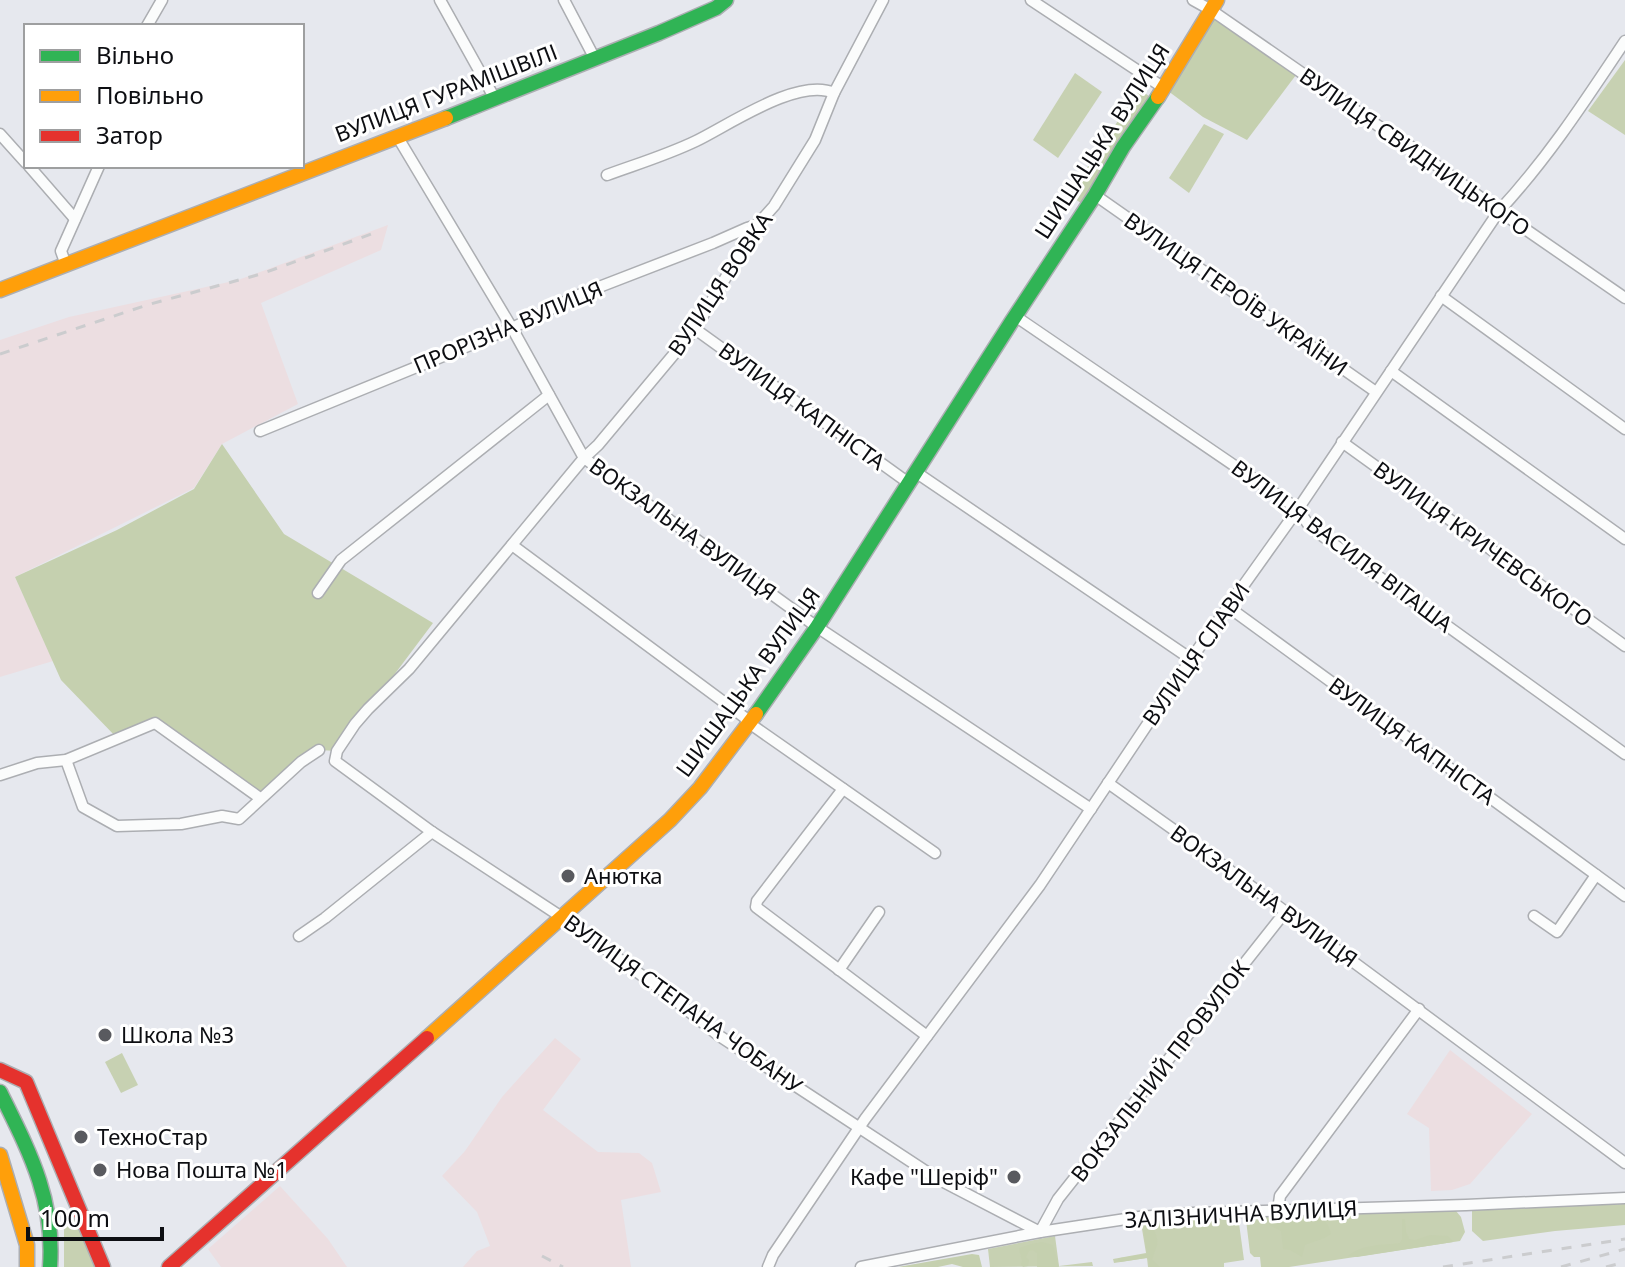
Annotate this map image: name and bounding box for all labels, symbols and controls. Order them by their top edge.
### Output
legend [24,24,304,168]
street label: ВУЛИЦЯ ГУРАМІШВІЛІ [330,36,561,148]
street label: ШИШАЦЬКА ВУЛИЦЯ [1027,37,1176,244]
text: Вільно [96,38,174,71]
street label: ВУЛИЦЯ СВИДНИЦЬКОГО [1294,60,1537,242]
text: Повільно [96,78,204,111]
text: Затор [96,118,163,151]
street label: ВУЛИЦЯ ГЕРОЇВ УКРАЇНИ [1119,204,1354,382]
street label: ВУЛИЦЯ ВОВКА [660,205,779,361]
street label: ПРОРІЗНА ВУЛИЦЯ [408,273,607,379]
street label: ВУЛИЦЯ КАПНІСТА [713,335,893,476]
street label: ВОКЗАЛЬНА ВУЛИЦЯ [584,450,783,606]
street label: ВУЛИЦЯ ВАСИЛЯ ВІТАША [1226,452,1460,639]
street label: ВУЛИЦЯ КРИЧЕВСЬКОГО [1368,453,1599,633]
street label: ВУЛИЦЯ СЛАВИ [1135,576,1256,731]
street label: ШИШАЦЬКА ВУЛИЦЯ [668,581,826,782]
street label: ВУЛИЦЯ КАПНІСТА [1323,670,1503,811]
street label: ВОКЗАЛЬНА ВУЛИЦЯ [1165,817,1364,973]
place label: Анютка [584,860,663,890]
marker: Анютка [559,867,577,885]
street label: ВУЛИЦЯ СТЕПАНА ЧОБАНУ [558,907,809,1100]
street label: ВОКЗАЛЬНИЙ ПРОВУЛОК [1063,953,1255,1187]
place label: Школа №3 [121,1019,234,1049]
marker: Школа №3 [96,1026,114,1044]
place label: ТехноСтар [97,1121,208,1151]
marker: ТехноСтар [72,1128,90,1146]
place label: Нова Пошта №1 [116,1154,288,1184]
marker: Нова Пошта №1 [91,1161,109,1179]
place label: Кафе "Шеріф" [850,1161,998,1191]
marker: Кафе "Шеріф" [1005,1168,1023,1186]
scale bar [28,1191,162,1241]
street label: ЗАЛІЗНИЧНА ВУЛИЦЯ [1124,1192,1358,1234]
text: 100 m [40,1201,110,1234]

